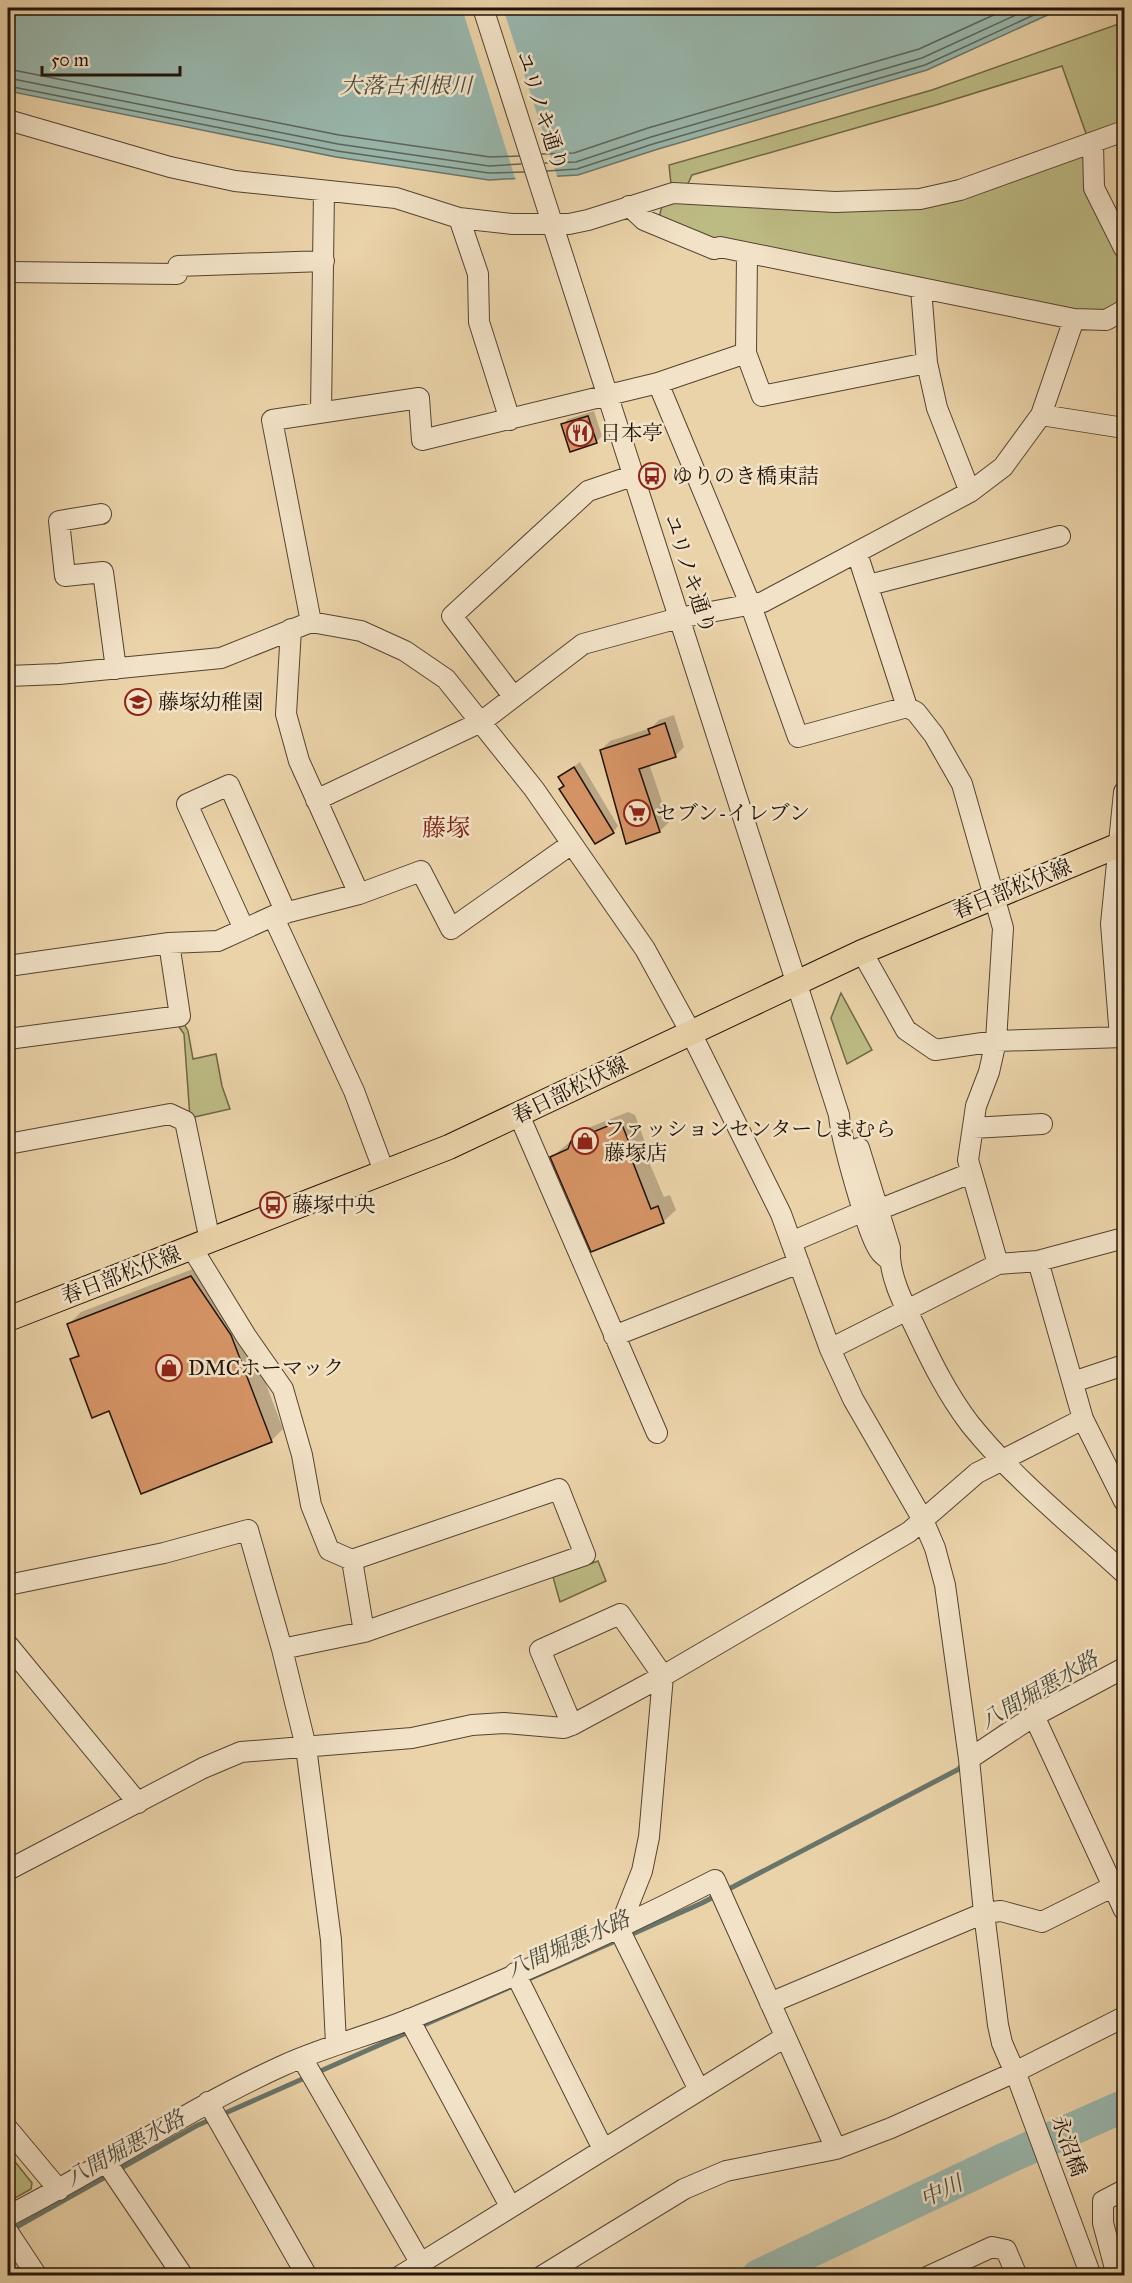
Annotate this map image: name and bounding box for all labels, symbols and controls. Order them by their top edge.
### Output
scale bar [42,39,180,77]
street label: ユリノキ通り [510,48,574,174]
text: 50 m [51,49,89,71]
water label: 大落古利根川 [340,72,474,99]
restaurant icon: 日本亭 [565,418,595,448]
place label: 日本亭 [600,420,663,446]
bus stop icon: ゆりのき橋東詰 [637,461,667,491]
place label: ゆりのき橋東詰 [672,463,819,489]
street label: ユリノキ通り [658,511,722,637]
school or university icon: 藤塚幼稚園 [123,687,153,717]
place label: 藤塚幼稚園 [158,689,263,715]
supermarket icon: セブン-イレブン [622,798,652,828]
place label: セブン-イレブン [656,800,810,826]
district label: 藤塚 [422,813,470,843]
street label: 春日部松伏線 [949,853,1075,925]
street label: 春日部松伏線 [508,1051,632,1129]
place label: ファッションセンターしまむら 藤塚店 [604,1116,896,1166]
shop icon: ファッションセンターしまむら 藤塚店 [570,1126,600,1156]
bus stop icon: 藤塚中央 [258,1190,288,1220]
place label: 藤塚中央 [292,1192,376,1218]
street label: 春日部松伏線 [58,1240,184,1310]
shop icon: DMCホーマック [154,1353,184,1383]
place label: DMCホーマック [188,1355,344,1381]
water label: 八間堀悪水路 [975,1644,1105,1735]
water label: 八間堀悪水路 [502,1904,636,1983]
water label: 八間堀悪水路 [61,2103,191,2192]
street label: 永沼橋 [1046,2112,1092,2180]
water label: 中川 [915,2169,968,2213]

